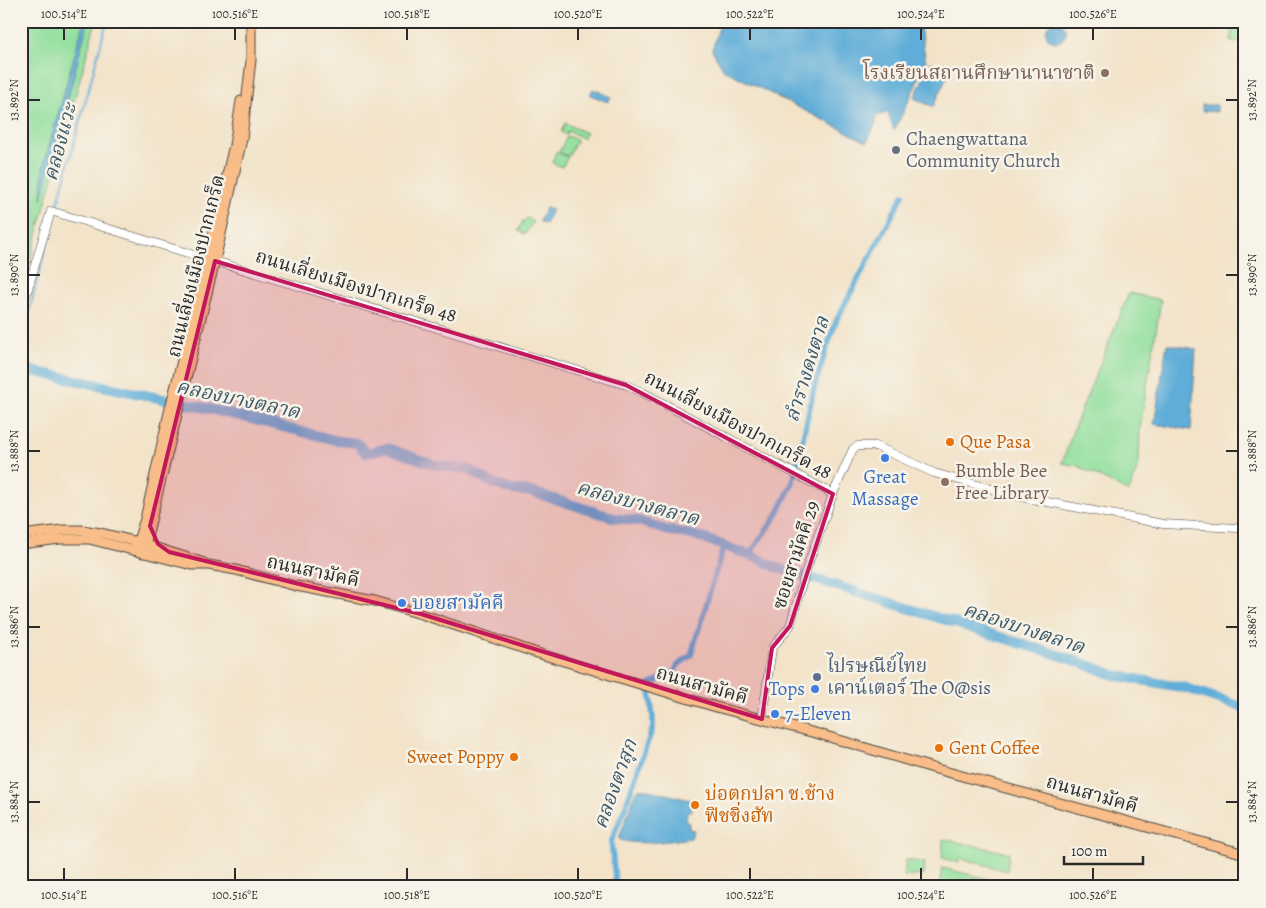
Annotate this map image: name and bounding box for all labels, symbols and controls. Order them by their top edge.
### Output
text: 100.514°E [41,6,87,22]
text: 100.516°E [212,6,258,22]
text: 100.518°E [384,6,430,22]
text: 100.520°E [554,6,602,22]
text: 100.522°E [726,6,774,22]
text: 100.524°E [897,6,945,22]
text: 100.526°E [1069,6,1117,22]
place label: โรงเรียนสถานศึกษานานาชาติ [862,58,1095,86]
marker: โรงเรียนสถานศึกษานานาชาติ [1099,67,1111,79]
text: 13.892°N [6,79,22,121]
text: 13.892°N [1244,79,1260,121]
water label: คลองแวะ [37,98,84,184]
place label: Chaengwattana Community Church [906,126,1061,174]
marker: Chaengwattana Community Church [890,144,902,156]
street label: ถนนเลี่ยงเมืองปากเกร็ด [159,171,231,360]
street label: ถนนเลี่ยงเมืองปากเกร็ด 48 [252,241,460,329]
text: 13.890°N [6,253,22,296]
text: 13.890°N [1244,253,1260,296]
water label: ลำรางดงตาล [778,312,836,425]
street label: ถนนเลี่ยงเมืองปากเกร็ด 48 [640,363,837,486]
water label: คลองบางตลาด [174,373,304,426]
text: 13.888°N [6,429,22,472]
place label: Que Pasa [960,429,1031,455]
text: 13.888°N [1244,429,1260,472]
marker: Que Pasa [944,436,956,448]
marker: Great Massage [879,452,891,464]
place label: Bumble Bee Free Library [955,458,1049,506]
place label: Great Massage [852,464,918,512]
water label: คลองบางตลาด [574,474,704,533]
marker: Bumble Bee Free Library [939,476,951,488]
street label: ซอยสามัคคี 29 [766,497,826,613]
street label: ถนนสามัคคี [264,548,362,594]
place label: บอยสามัคคี [412,590,504,616]
water label: คลองบางตลาด [960,596,1089,661]
marker: บอยสามัคคี [396,597,408,609]
text: 13.886°N [6,606,22,648]
text: 13.886°N [1244,606,1260,648]
place label: ไปรษณีย์ไทย เคาน์เตอร์ The O@sis [826,652,991,701]
street label: ถนนสามัคคี [653,660,751,710]
marker: ไปรษณีย์ไทย เคาน์เตอร์ The O@sis [811,671,823,683]
place label: Tops [769,676,805,702]
marker: Tops [809,683,821,695]
place label: 7-Eleven [785,701,851,727]
marker: 7-Eleven [769,708,781,720]
water label: คลองตาสุก [586,735,644,832]
place label: Gent Coffee [949,735,1040,761]
marker: Gent Coffee [933,742,945,754]
place label: Sweet Poppy [407,744,505,770]
marker: Sweet Poppy [508,751,520,763]
street label: ถนนสามัคคี [1043,769,1141,819]
text: 13.884°N [6,781,22,823]
place label: บ่อตกปลา ช.ช้าง ฟิชชิ่งฮัท [705,781,835,829]
text: 13.884°N [1244,781,1260,823]
marker: บ่อตกปลา ช.ช้าง ฟิชชิ่งฮัท [689,799,701,811]
scale bar [1064,833,1142,865]
text: 100 m [1071,841,1108,861]
text: 100.514°E [41,887,87,903]
text: 100.516°E [212,887,258,903]
text: 100.518°E [384,887,430,903]
text: 100.520°E [554,887,602,903]
text: 100.522°E [726,887,774,903]
text: 100.524°E [897,887,945,903]
text: 100.526°E [1069,887,1117,903]

